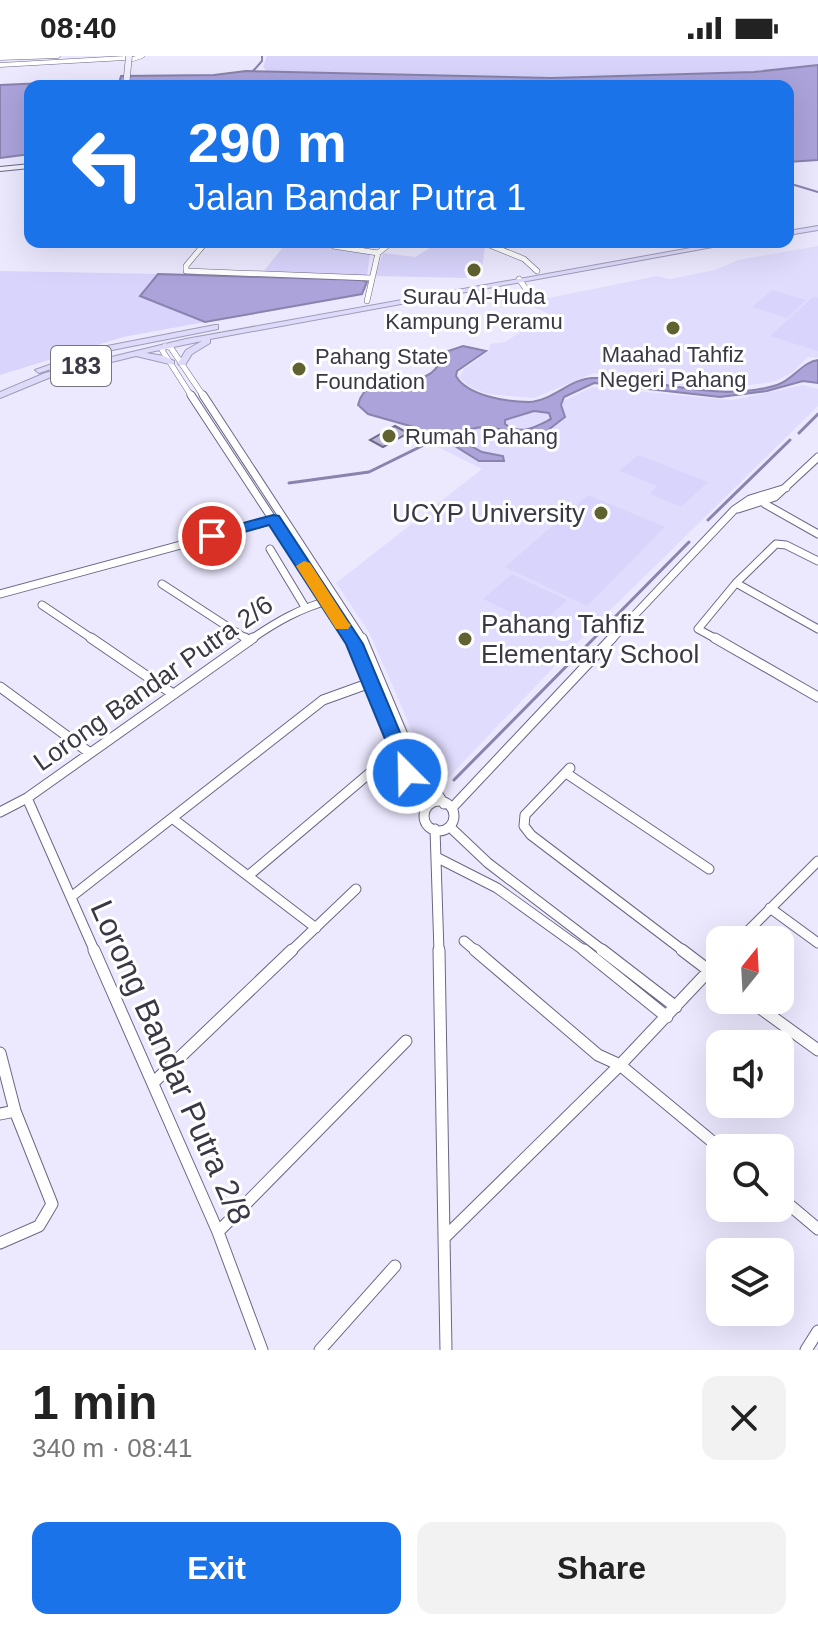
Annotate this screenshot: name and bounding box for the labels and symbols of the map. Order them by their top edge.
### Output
marker: Surau Al-Huda Kampung Peramu [465,261,483,279]
place label: Surau Al-Huda Kampung Peramu [385,284,563,334]
marker: Maahad Tahfiz Negeri Pahang [664,319,682,337]
place label: Maahad Tahfiz Negeri Pahang [600,342,746,392]
place label: Pahang State Foundation [315,344,448,394]
road number: 183 [51,346,111,386]
marker: Pahang State Foundation [290,360,308,378]
place label: Rumah Pahang [405,424,558,449]
marker: Rumah Pahang [380,427,398,445]
place label: UCYP University [392,498,585,528]
pin [178,502,246,570]
marker: UCYP University [592,504,610,522]
street label: Lorong Bandar Putra 2/6 [28,589,278,777]
place label: Pahang Tahfiz Elementary School [481,609,699,669]
marker: Pahang Tahfiz Elementary School [456,630,474,648]
position arrow [365,731,449,815]
street label: Lorong Bandar Putra 2/8 [83,895,259,1229]
north arrow [706,926,794,1014]

